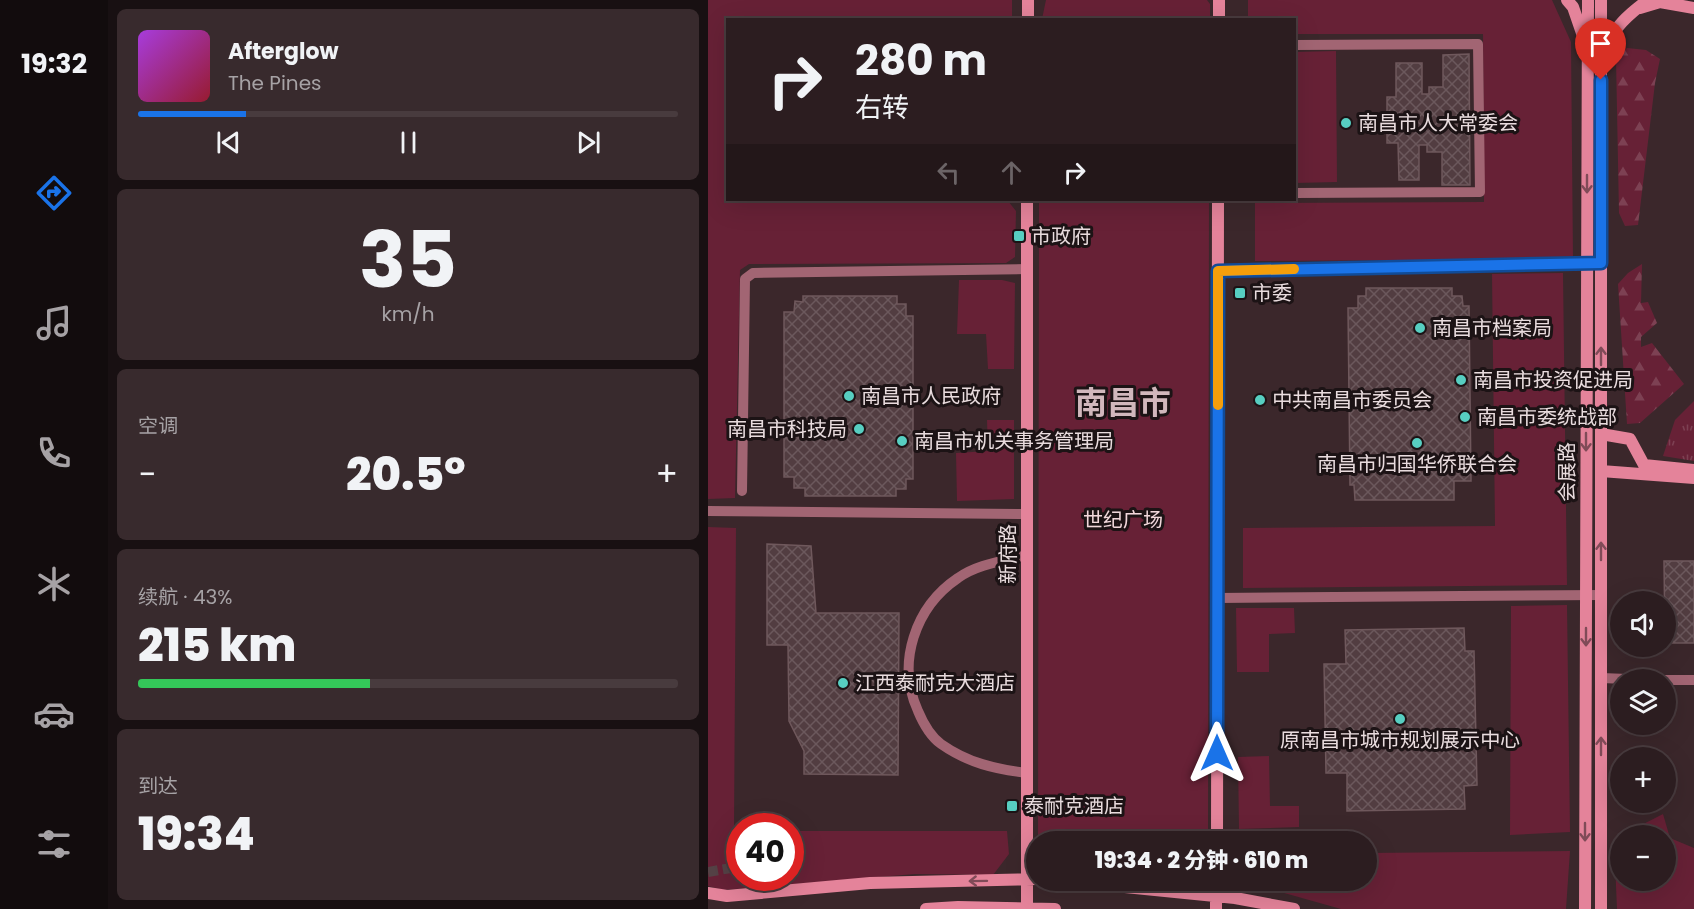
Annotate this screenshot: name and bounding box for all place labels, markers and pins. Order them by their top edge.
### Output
pin [1575,18,1626,80]
place label: 南昌市人大常委会 [1358,109,1518,137]
marker: 南昌市人大常委会 [1339,116,1353,130]
place label: 市政府 [1031,222,1091,250]
marker: 市政府 [1012,229,1026,243]
place label: 市委 [1252,279,1292,307]
marker: 市委 [1233,286,1247,300]
place label: 南昌市档案局 [1432,314,1552,342]
marker: 南昌市档案局 [1413,321,1427,335]
place label: 南昌市投资促进局 [1473,366,1633,394]
marker: 南昌市投资促进局 [1454,373,1468,387]
place label: 南昌市人民政府 [861,382,1001,410]
place label: 中共南昌市委员会 [1272,386,1432,414]
marker: 南昌市人民政府 [842,389,856,403]
marker: 中共南昌市委员会 [1253,393,1267,407]
place label: 南昌市委统战部 [1477,403,1617,431]
marker: 南昌市委统战部 [1458,410,1472,424]
place label: 南昌市科技局 [727,415,847,443]
marker: 南昌市科技局 [852,422,866,436]
place label: 南昌市机关事务管理局 [914,427,1114,455]
marker: 南昌市机关事务管理局 [895,434,909,448]
marker: 南昌市归国华侨联合会 [1410,436,1424,450]
place label: 南昌市归国华侨联合会 [1317,450,1517,478]
place label: 江西泰耐克大酒店 [855,669,1015,697]
marker: 江西泰耐克大酒店 [836,676,850,690]
marker: 原南昌市城市规划展示中心 [1393,712,1407,726]
place label: 原南昌市城市规划展示中心 [1280,726,1520,754]
place label: 泰耐克酒店 [1024,792,1124,820]
marker: 泰耐克酒店 [1005,799,1019,813]

